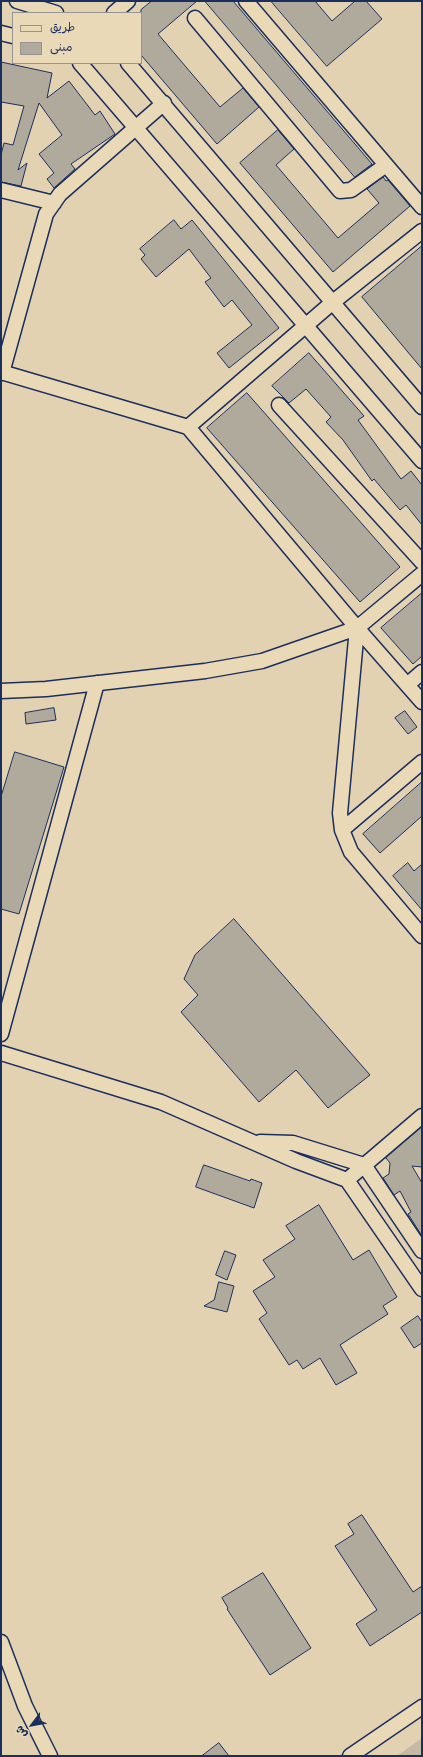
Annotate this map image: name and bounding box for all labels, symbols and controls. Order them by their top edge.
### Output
legend [12,12,142,64]
text: طريق [50,18,75,37]
text: مبنى [50,38,73,57]
north arrow [12,1705,52,1745]
text: ش [11,1721,33,1741]

